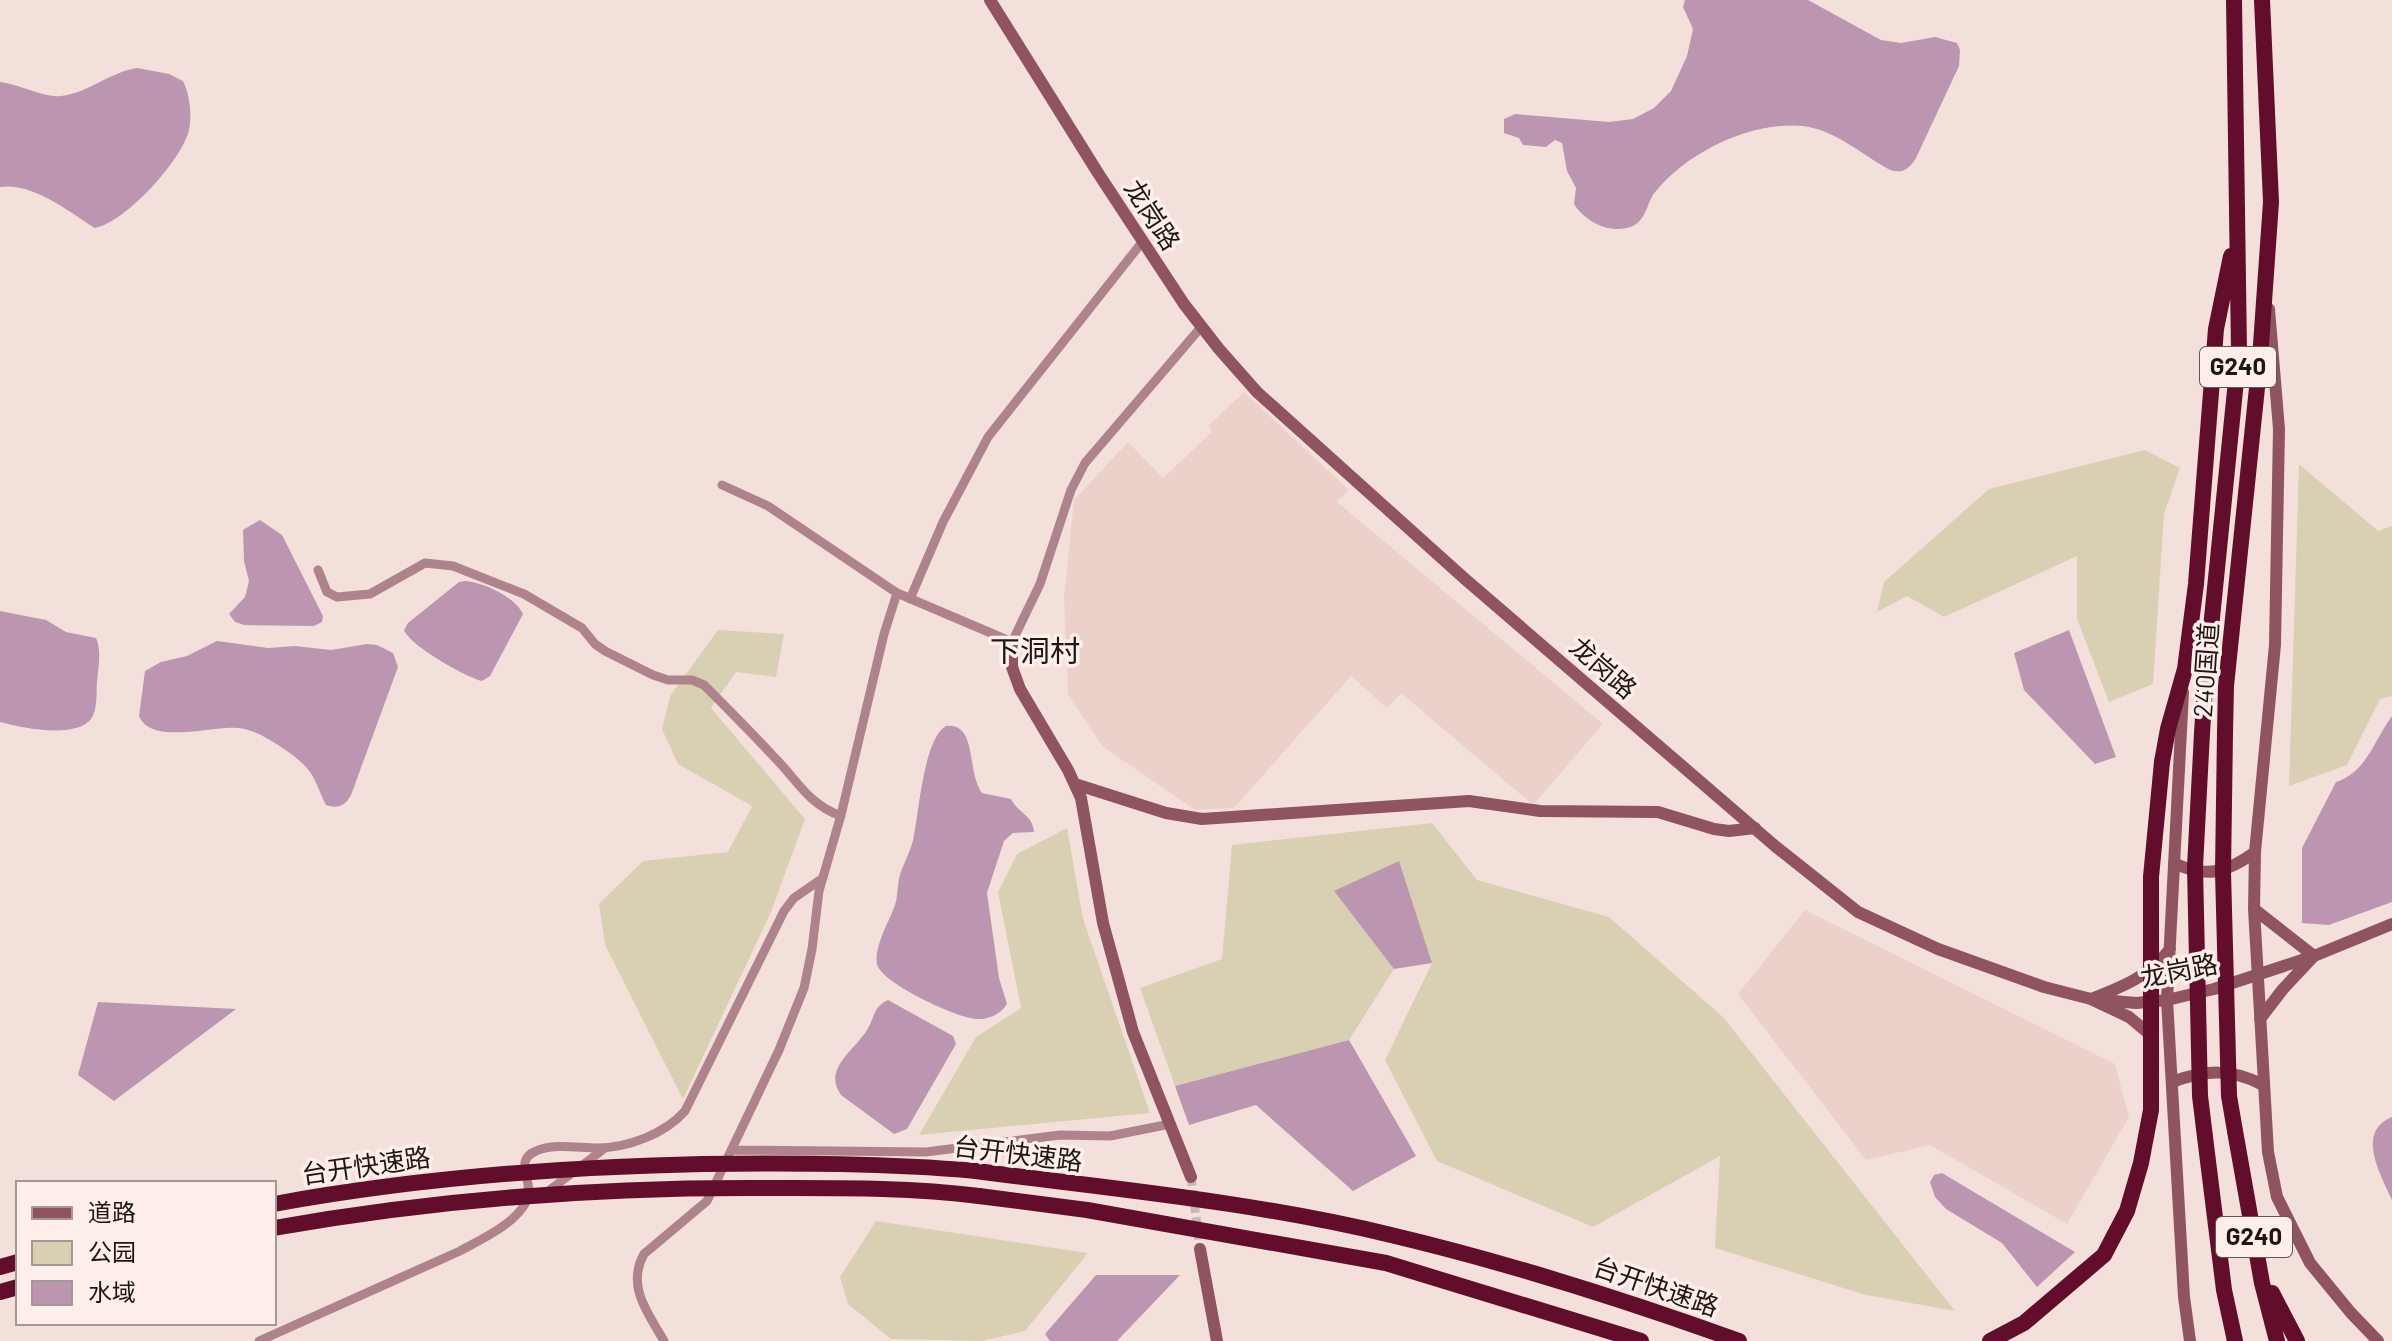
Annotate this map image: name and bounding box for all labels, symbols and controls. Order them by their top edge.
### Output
street label: 龙岗路 [1119,173,1188,255]
road number: G240 [2200,347,2276,387]
street label: 240国道 [2186,621,2223,718]
street label: 龙岗路 [1564,630,1644,704]
district label: 下洞村 [990,632,1080,668]
street label: 龙岗路 [2137,947,2220,992]
street label: 台开快速路 [952,1129,1085,1176]
street label: 台开快速路 [299,1140,432,1189]
legend [16,1181,276,1325]
text: 道路 [88,1197,136,1226]
road number: G240 [2216,1217,2292,1257]
text: 公园 [88,1237,136,1266]
street label: 台开快速路 [1590,1250,1723,1321]
text: 水域 [88,1277,136,1306]

